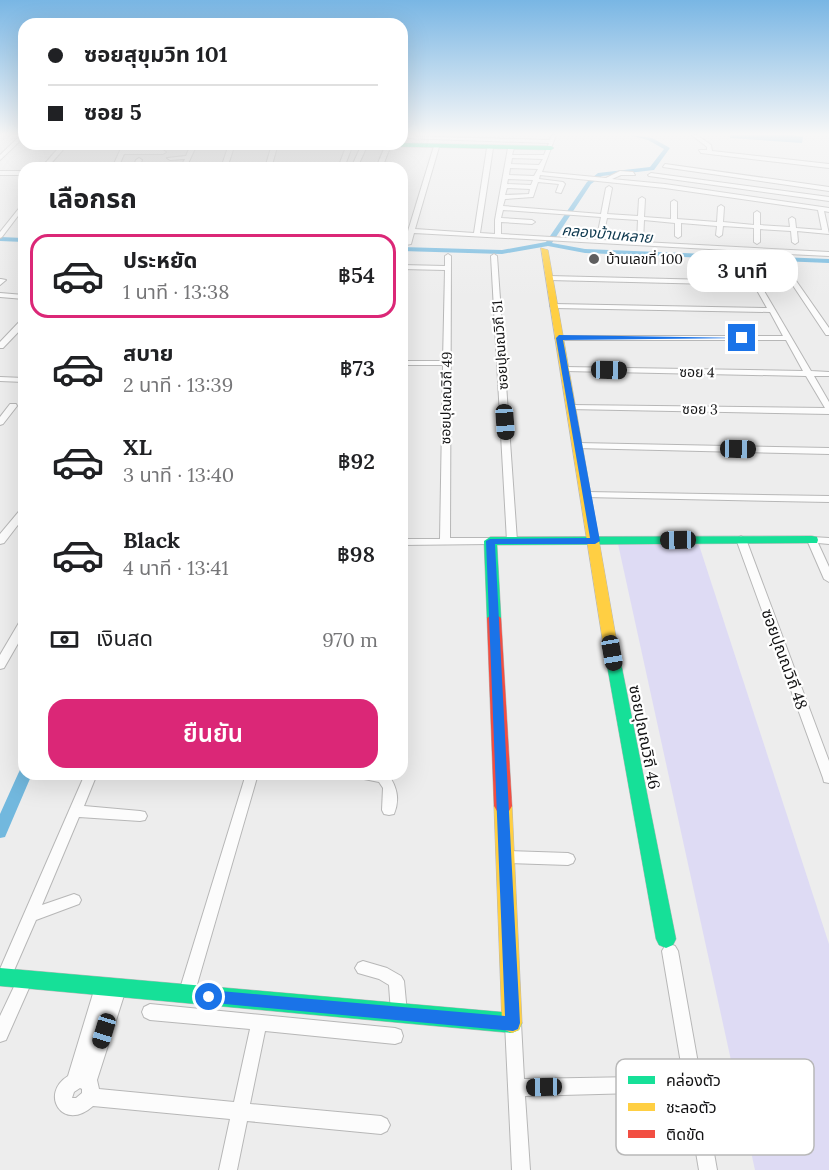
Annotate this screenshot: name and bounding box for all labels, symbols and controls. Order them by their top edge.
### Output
text: ซอยสุขุมวิท 101 [84,40,228,68]
text: ซอย 5 [84,98,142,126]
text: เลือกรถ [48,181,137,215]
water label: คลองบ้านหลาย [561,220,654,247]
text: ประหยัด [123,246,198,274]
icon: car [51,249,105,303]
place label: บ้านเลขที่ 100 [606,249,683,268]
callout: 3 นาที [686,251,798,293]
marker: บ้านเลขที่ 100 [587,252,601,266]
text: 3 นาที [717,258,768,283]
text: ฿54 [338,261,375,289]
text: 1 นาที · 13:38 [123,279,229,304]
street label: ซอยปุณณวิถี 51 [488,300,512,390]
route end [728,324,755,351]
text: สบาย [123,339,173,367]
icon: car [51,342,105,396]
street label: ซอยปุณณวิถี 49 [436,351,456,445]
text: ฿73 [340,354,375,382]
car [591,361,627,379]
street label: ซอย 4 [679,363,715,381]
text: 2 นาที · 13:39 [123,372,233,397]
street label: ซอย 3 [682,400,718,418]
car [495,403,515,441]
text: XL [123,433,152,461]
icon: car [51,435,105,489]
car [720,440,756,458]
text: ฿92 [338,447,375,475]
text: 3 นาที · 13:40 [123,462,234,487]
text: Black [123,526,180,554]
icon: car [51,528,105,582]
car [660,531,696,549]
text: ฿98 [337,540,375,568]
text: 4 นาที · 13:41 [123,555,229,580]
street label: ซอยปุณณวิถี 48 [758,606,812,712]
icon: cash [48,623,81,656]
text: เงินสด [96,624,153,652]
text: 970 m [322,627,378,652]
car [600,634,624,672]
street label: ซอยปุณณวิถี 46 [625,683,665,791]
button: ยืนยัน [48,699,378,768]
route start [195,983,222,1010]
car [90,1011,118,1051]
legend [616,1059,814,1155]
text: คล่องตัว [666,1070,721,1090]
car [526,1078,562,1096]
text: ชะลอตัว [666,1097,717,1117]
text: ติดขัด [666,1124,705,1144]

